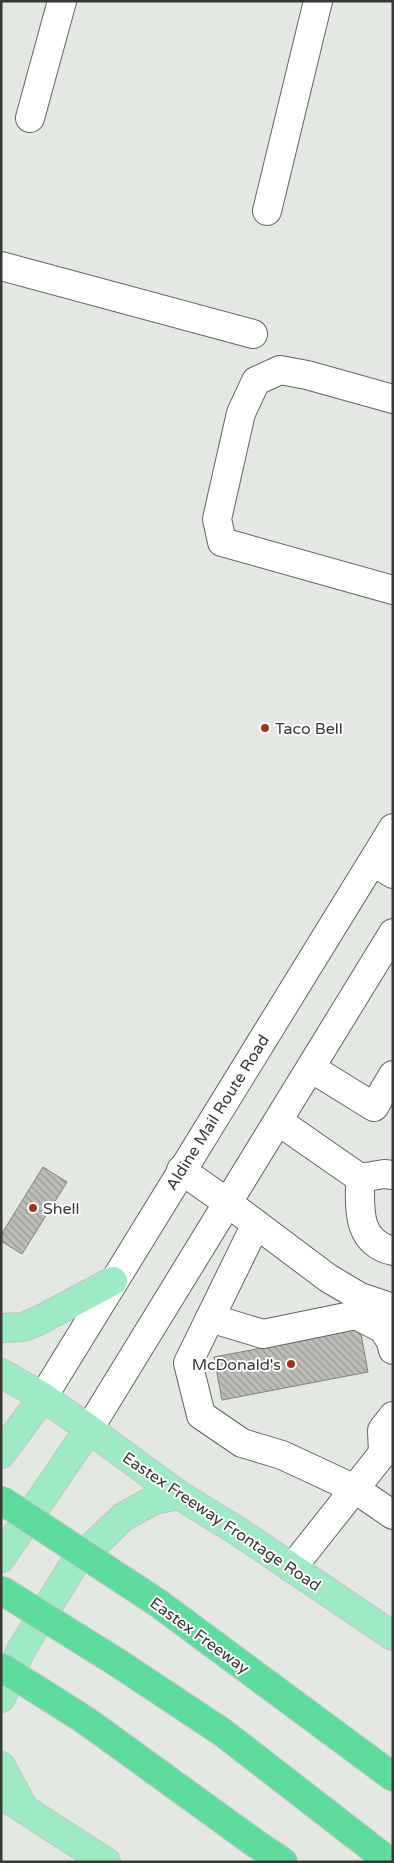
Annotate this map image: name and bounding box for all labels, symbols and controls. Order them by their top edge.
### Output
place label: Taco Bell [275,719,343,739]
marker: Taco Bell [259,722,271,734]
street label: Aldine Mail Route Road [162,1031,274,1194]
place label: Shell [43,1199,80,1219]
marker: Shell [27,1202,39,1214]
place label: McDonald's [192,1355,281,1375]
marker: McDonald's [285,1358,297,1370]
street label: Eastex Freeway Frontage Road [118,1448,324,1596]
street label: Eastex Freeway [146,1593,253,1679]

